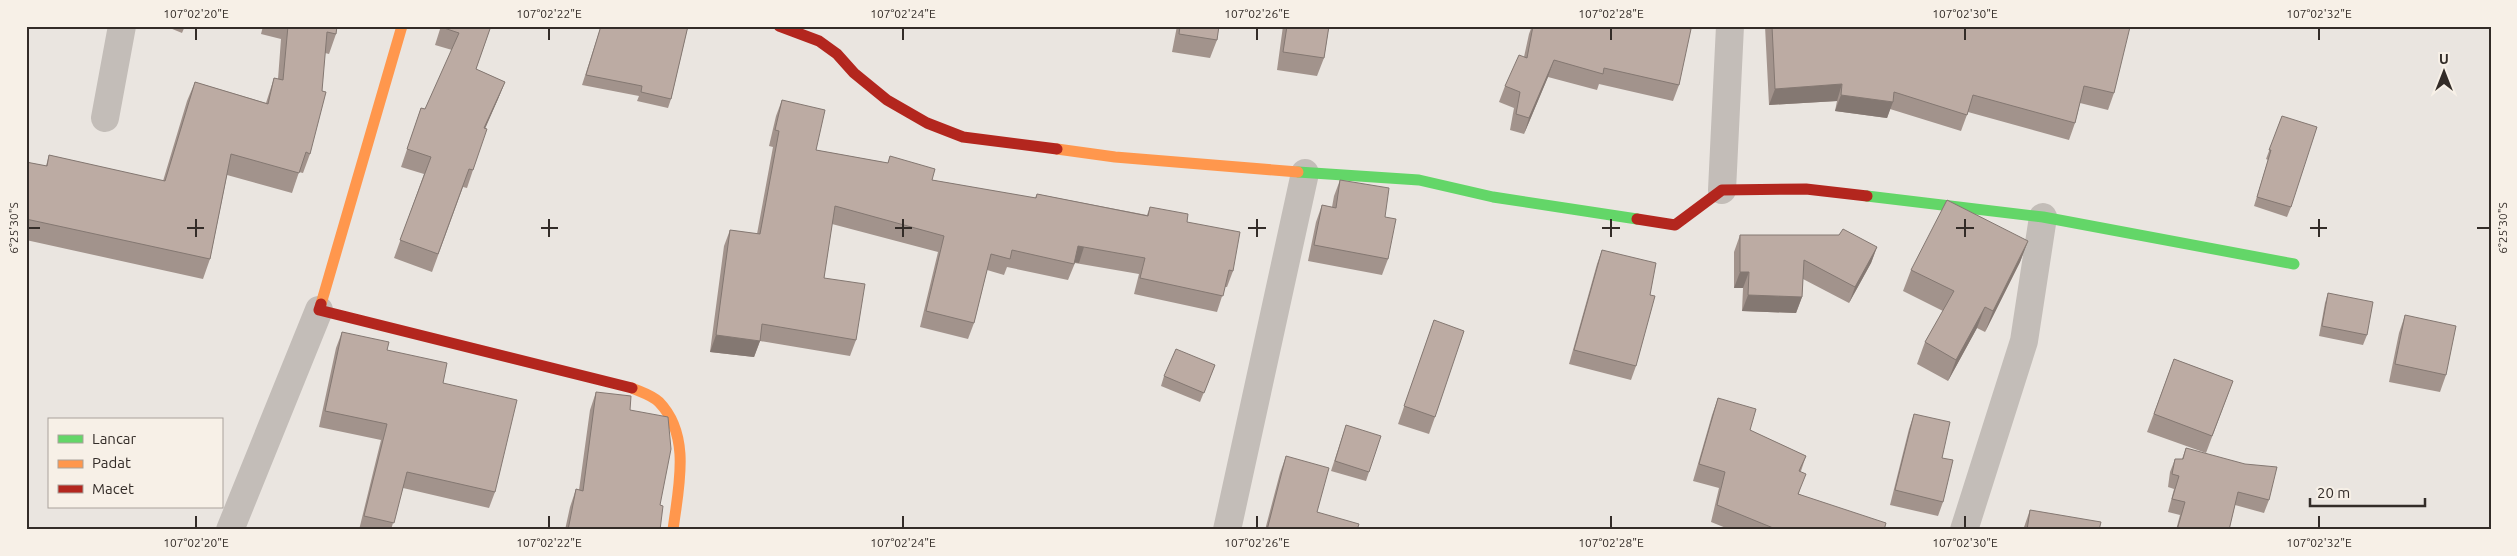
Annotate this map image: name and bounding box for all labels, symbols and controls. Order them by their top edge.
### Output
text: 107°02'20"E [163,7,229,20]
text: 107°02'22"E [516,7,582,20]
text: 107°02'24"E [870,7,936,20]
text: 107°02'26"E [1224,7,1290,20]
text: 107°02'28"E [1578,7,1644,20]
text: 107°02'30"E [1932,7,1998,20]
text: 107°02'32"E [2286,7,2352,20]
north arrow [2420,48,2470,98]
text: U [2439,51,2449,67]
text: 6°25'30"S [7,202,20,254]
text: 6°25'30"S [2496,202,2509,254]
legend [48,418,222,508]
text: Lancar [92,430,137,447]
text: Padat [92,454,131,471]
scale bar [2310,476,2424,508]
text: Macet [92,480,134,497]
text: 20 m [2317,484,2350,501]
text: 107°02'20"E [163,536,229,549]
text: 107°02'22"E [516,536,582,549]
text: 107°02'24"E [870,536,936,549]
text: 107°02'26"E [1224,536,1290,549]
text: 107°02'28"E [1578,536,1644,549]
text: 107°02'30"E [1932,536,1998,549]
text: 107°02'32"E [2286,536,2352,549]

